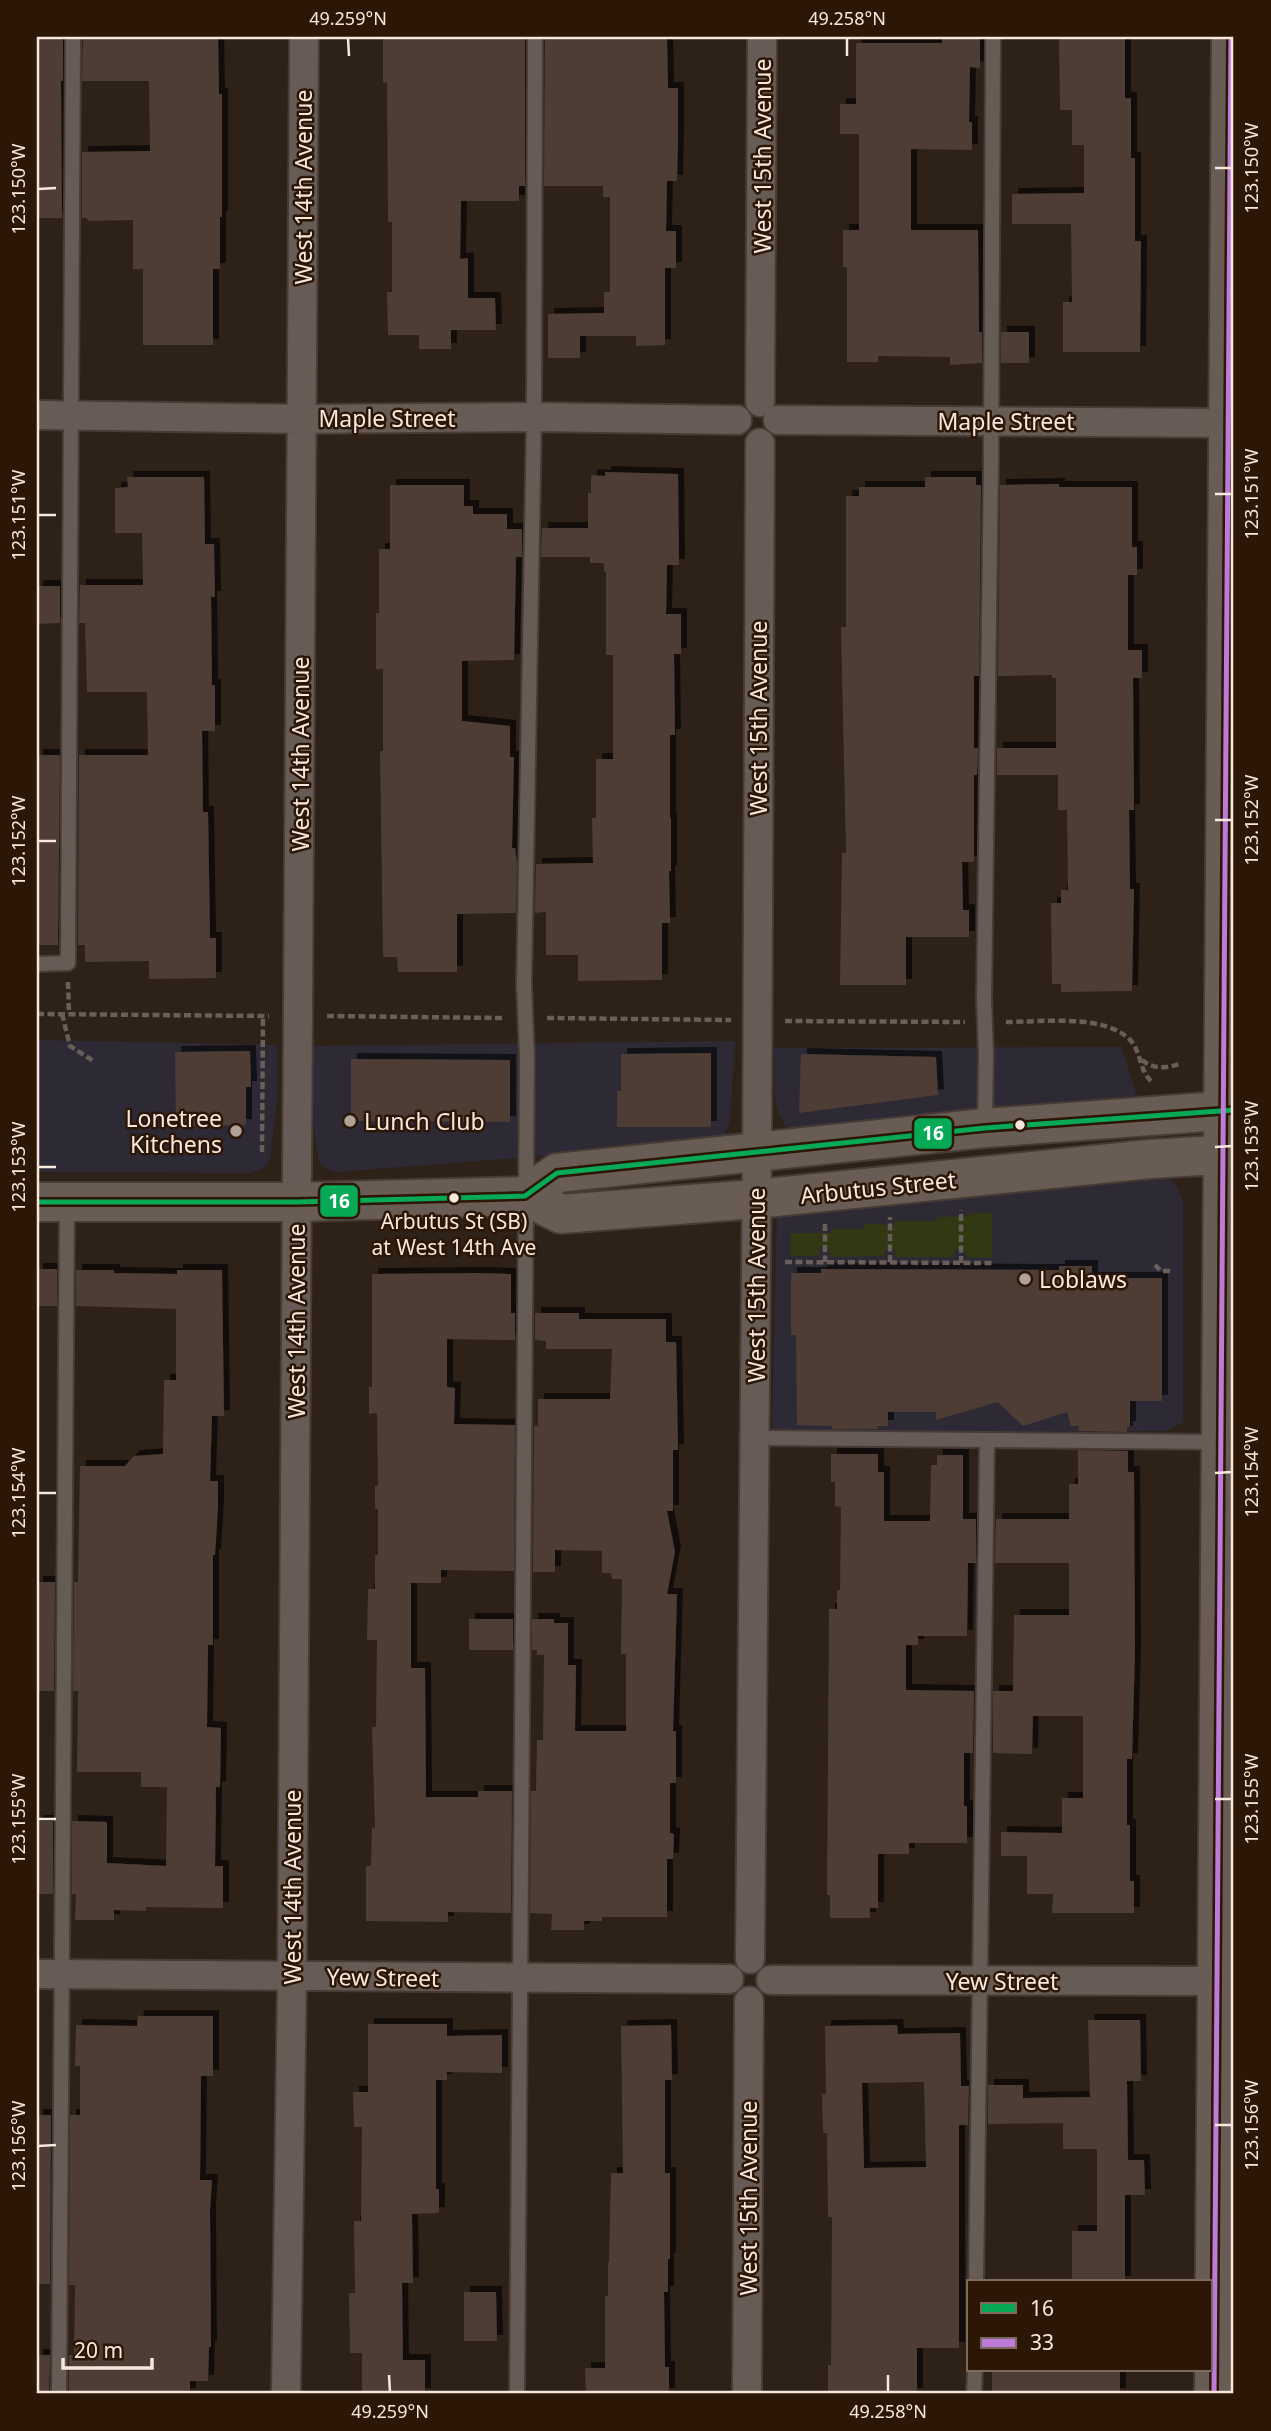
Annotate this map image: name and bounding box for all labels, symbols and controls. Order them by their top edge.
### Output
text: 49.259°N [309,6,387,30]
text: 49.258°N [808,6,886,30]
street label: West 15th Avenue [746,59,778,253]
street label: West 14th Avenue [287,90,319,284]
text: 123.150°W [1239,122,1263,214]
text: 123.150°W [6,143,30,235]
street label: Maple Street [318,402,456,434]
street label: Maple Street [937,405,1075,437]
text: 123.151°W [1239,448,1263,540]
text: 123.151°W [6,469,30,561]
street label: West 15th Avenue [742,621,774,815]
street label: West 14th Avenue [284,657,316,851]
text: 123.152°W [1239,774,1263,866]
text: 123.152°W [6,795,30,887]
text: 123.153°W [1239,1100,1263,1192]
place label: Lonetree Kitchens [126,1102,222,1160]
place label: Lunch Club [364,1105,485,1137]
marker: Lunch Club [342,1113,358,1129]
line badge: 16 [913,1117,953,1150]
unlabelled marker [1013,1118,1027,1132]
text: 16 [922,1120,944,1146]
text: 123.153°W [6,1121,30,1213]
marker: Lonetree Kitchens [228,1123,244,1139]
street label: Arbutus Street [799,1163,957,1211]
line badge: 16 [319,1184,359,1218]
text: 16 [328,1188,350,1214]
street label: West 15th Avenue [740,1188,772,1382]
marker: Arbutus St (SB) at West 14th Ave [447,1191,461,1205]
place label: Arbutus St (SB) at West 14th Ave [372,1207,536,1261]
street label: West 14th Avenue [280,1224,312,1418]
place label: Loblaws [1039,1263,1127,1295]
marker: Loblaws [1017,1271,1033,1287]
text: 123.154°W [1239,1426,1263,1518]
text: 123.154°W [6,1447,30,1539]
text: 123.155°W [1239,1753,1263,1845]
text: 123.155°W [6,1773,30,1865]
street label: West 14th Avenue [276,1790,308,1984]
street label: Yew Street [326,1960,440,1994]
street label: Yew Street [946,1965,1058,1997]
text: 123.156°W [1239,2079,1263,2171]
text: 123.156°W [6,2100,30,2192]
street label: West 15th Avenue [732,2101,764,2295]
legend [967,2280,1212,2372]
text: 16 [1030,2294,1054,2322]
scale bar [63,2326,152,2370]
text: 33 [1030,2328,1054,2356]
text: 20 m [74,2336,123,2364]
text: 49.259°N [351,2399,429,2423]
text: 49.258°N [849,2399,927,2423]

